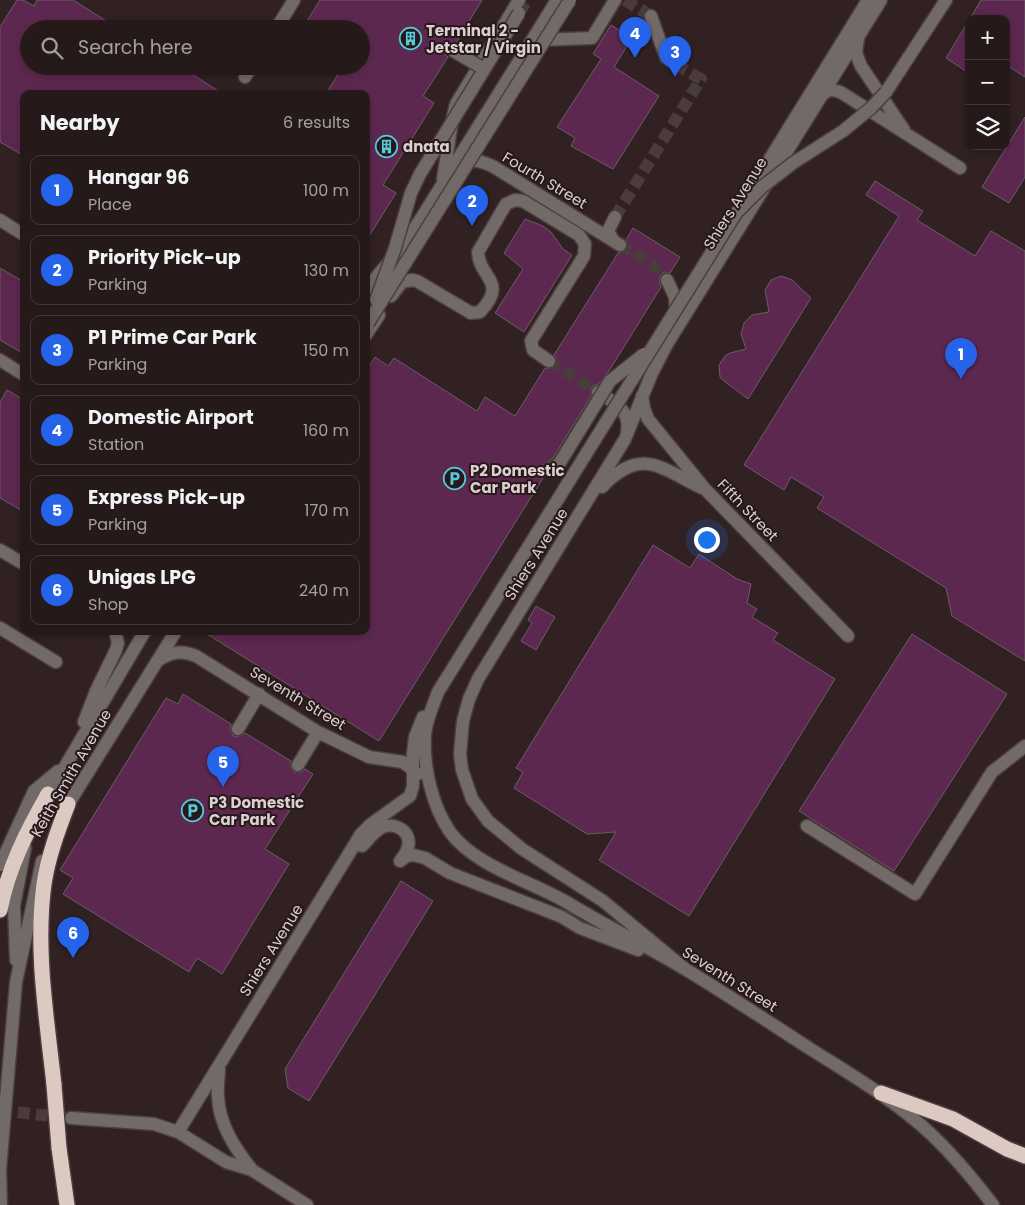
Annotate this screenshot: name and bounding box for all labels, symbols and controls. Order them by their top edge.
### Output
map controls [965,15,1010,150]
button: + [965,15,1010,60]
pin: 4 [619,17,651,58]
search box [20,20,370,75]
place label: Terminal 2 - Jetstar / Virgin [426,20,541,58]
building icon: Terminal 2 - Jetstar / Virgin [398,27,422,51]
icon: search [38,34,66,62]
text: Search here [78,34,192,61]
pin: 3 [659,36,691,77]
button: − [965,60,1010,105]
button: layers [965,105,1010,150]
text: Nearby [40,108,120,137]
text: 6 results [283,111,350,134]
building icon: dnata [375,134,399,158]
place label: dnata [403,136,450,157]
street label: Fourth Street [499,146,591,214]
street label: Shiers Avenue [698,153,772,253]
text: Hangar 96 [88,164,189,191]
text: 1 [54,179,60,202]
text: 100 m [303,179,349,202]
pin: 2 [456,185,488,226]
text: Place [88,193,132,216]
text: Priority Pick-up [88,244,241,271]
text: 2 [52,259,62,282]
text: 130 m [304,259,349,282]
text: Parking [88,273,147,296]
text: P1 Prime Car Park [88,324,257,351]
pin: 1 [945,338,977,379]
text: 3 [52,339,62,362]
text: 150 m [303,339,349,362]
text: Parking [88,353,147,376]
text: Domestic Airport [88,404,254,431]
text: 4 [52,419,62,442]
text: 160 m [303,419,349,442]
text: Station [88,433,144,456]
place label: P2 Domestic Car Park [470,460,565,498]
parking icon: P2 Domestic Car Park [442,467,466,491]
street label: Fifth Street [713,474,783,546]
text: Express Pick-up [88,484,245,511]
text: 5 [52,499,62,522]
text: 170 m [304,499,349,522]
street label: Shiers Avenue [499,504,573,604]
text: Parking [88,513,147,536]
your location [694,527,720,553]
text: Unigas LPG [88,564,196,591]
text: 6 [52,579,62,602]
text: 240 m [299,579,349,602]
text: Shop [88,593,129,616]
street label: Seventh Street [246,661,350,735]
street label: Keith Smith Avenue [26,705,116,841]
pin: 5 [207,746,239,787]
place label: P3 Domestic Car Park [209,792,304,830]
parking icon: P3 Domestic Car Park [181,799,205,823]
street label: Shiers Avenue [234,900,308,1000]
pin: 6 [57,917,89,958]
street label: Seventh Street [678,941,782,1017]

